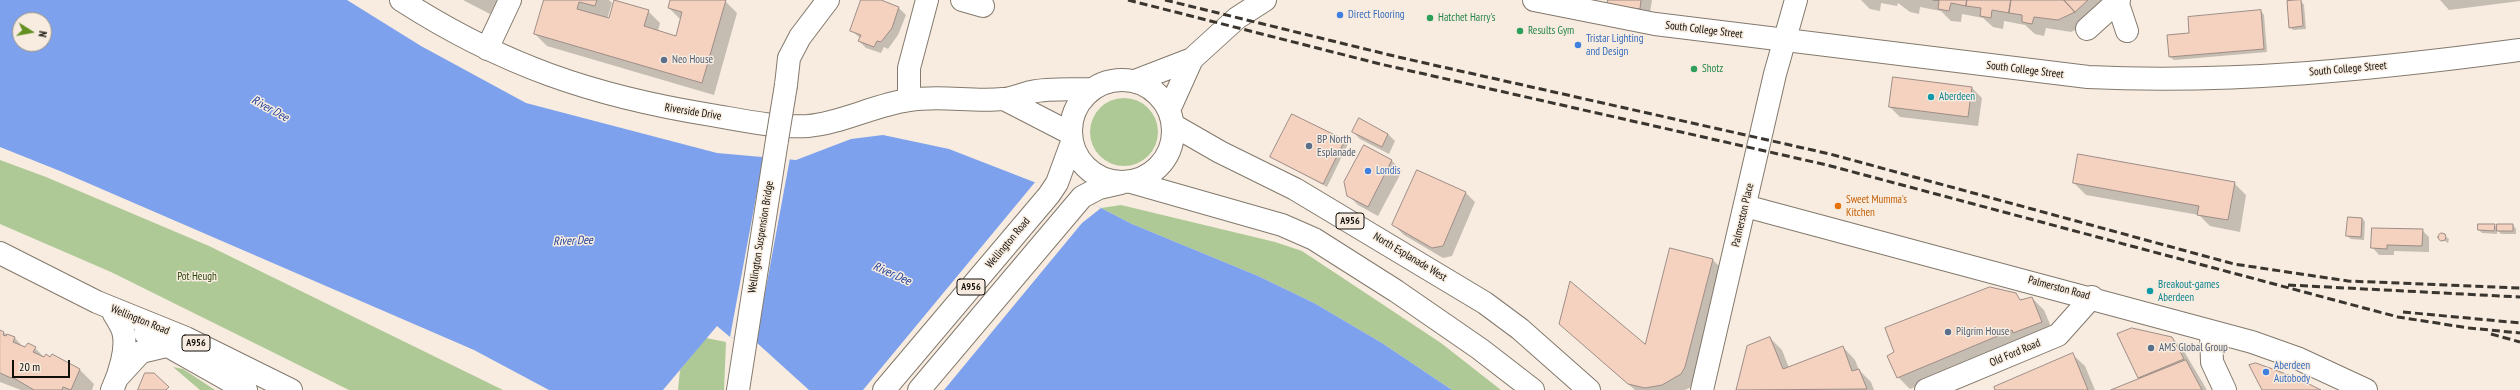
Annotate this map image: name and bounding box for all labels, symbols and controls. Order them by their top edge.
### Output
place label: Direct Flooring [1348,8,1404,22]
marker: Direct Flooring [1335,10,1345,20]
place label: Hatchet Harry's [1438,11,1495,25]
north arrow [12,12,52,52]
marker: Hatchet Harry's [1425,13,1435,23]
street label: South College Street [1665,19,1743,41]
place label: Results Gym [1528,24,1574,38]
marker: Results Gym [1515,26,1525,36]
text: N [35,30,50,38]
place label: Tristar Lighting and Design [1586,32,1643,58]
marker: Tristar Lighting and Design [1573,40,1583,50]
place label: Neo House [672,53,713,67]
marker: Neo House [659,55,669,65]
street label: South College Street [1986,59,2064,81]
street label: South College Street [2309,59,2387,79]
place label: Shotz [1702,62,1723,76]
marker: Shotz [1689,64,1699,74]
place label: Aberdeen [1939,90,1975,104]
marker: Aberdeen [1926,92,1936,102]
water label: River Dee [249,93,291,125]
street label: Riverside Drive [664,101,722,123]
place label: BP North Esplanade [1317,133,1356,159]
marker: BP North Esplanade [1304,141,1314,151]
place label: Londis [1376,164,1401,178]
marker: Londis [1363,166,1373,176]
street label: Wellington Suspension Bridge [746,180,776,294]
street label: Palmerston Place [1729,182,1757,248]
place label: Sweet Mumma's Kitchen [1846,193,1907,219]
marker: Sweet Mumma's Kitchen [1833,201,1843,211]
road number: A956 [1336,213,1364,229]
street label: Wellington Road [983,215,1033,271]
street label: North Esplanade West [1371,230,1449,284]
water label: River Dee [553,233,593,249]
water label: River Dee [871,259,913,289]
park label: Pot Heugh [177,270,217,284]
street label: Palmerston Road [2027,273,2091,303]
place label: Breakout-games Aberdeen [2158,278,2219,304]
road number: A956 [957,279,985,295]
marker: Breakout-games Aberdeen [2145,286,2155,296]
street label: Wellington Road [109,302,171,338]
place label: Pilgrim House [1956,325,2009,339]
marker: Pilgrim House [1943,327,1953,337]
road number: A956 [182,335,210,351]
street label: Old Ford Road [1988,336,2042,370]
place label: AMS Global Group [2159,341,2228,355]
marker: AMS Global Group [2146,343,2156,353]
scale bar [14,352,72,378]
text: 20 m [19,359,40,374]
place label: Aberdeen Autobody [2274,359,2310,385]
marker: Aberdeen Autobody [2261,367,2271,377]

